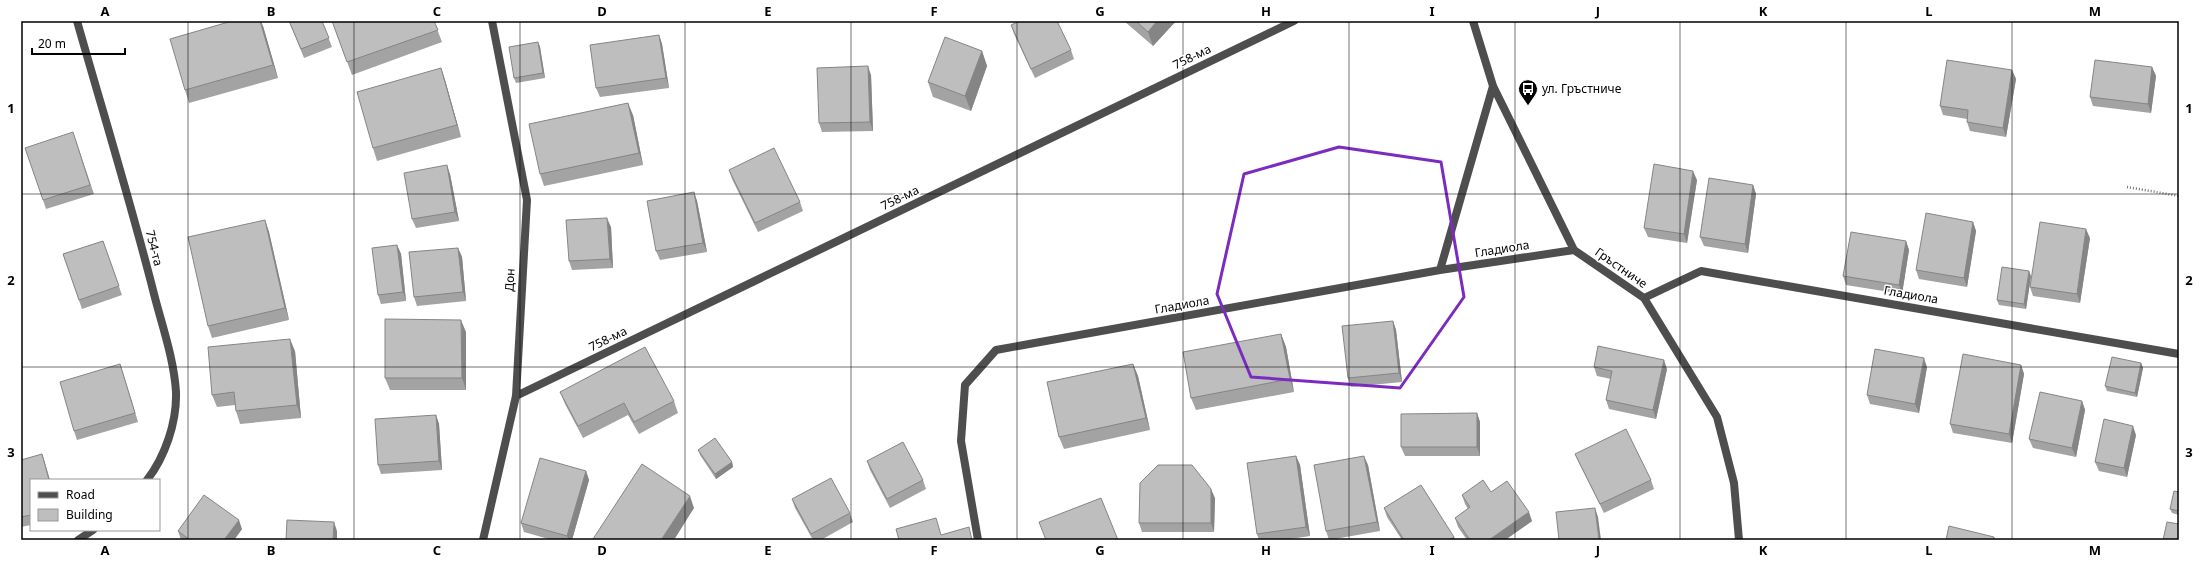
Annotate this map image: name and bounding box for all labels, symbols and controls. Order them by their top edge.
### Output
text: A [101,2,110,20]
text: B [267,2,275,20]
text: C [433,2,441,20]
text: D [597,2,607,20]
text: E [764,2,772,20]
text: F [930,2,938,20]
text: G [1095,2,1105,20]
text: H [1261,2,1271,20]
text: I [1429,2,1435,20]
text: J [1595,2,1600,20]
text: K [1759,2,1768,20]
text: L [1925,2,1933,20]
text: M [2089,2,2101,20]
scale bar [32,30,125,56]
text: 20 m [38,35,66,52]
street label: 758-ма [1170,40,1214,73]
bus stop icon: ул. Гръстниче [1517,78,1539,106]
place label: ул. Гръстниче [1542,80,1622,97]
text: 1 [7,99,15,117]
text: 1 [2185,99,2193,117]
street label: 758-ма [878,181,922,214]
street label: 754-та [142,228,167,268]
street label: Гладиола [1473,236,1530,261]
street label: Гръстниче [1592,243,1651,292]
street label: Дон [500,268,519,292]
text: 2 [7,271,15,289]
text: 2 [2185,271,2193,289]
street label: Гладиола [1883,281,1940,308]
street label: Гладиола [1153,291,1210,318]
street label: 758-ма [586,322,630,355]
text: 3 [7,443,15,461]
text: 3 [2185,443,2193,461]
legend [30,479,160,531]
text: Road [66,486,95,503]
text: Building [66,506,113,523]
text: A [101,541,110,559]
text: B [267,541,275,559]
text: C [433,541,441,559]
text: D [597,541,607,559]
text: E [764,541,772,559]
text: F [930,541,938,559]
text: G [1095,541,1105,559]
text: H [1261,541,1271,559]
text: I [1429,541,1435,559]
text: J [1595,541,1600,559]
text: K [1759,541,1768,559]
text: L [1925,541,1933,559]
text: M [2089,541,2101,559]

